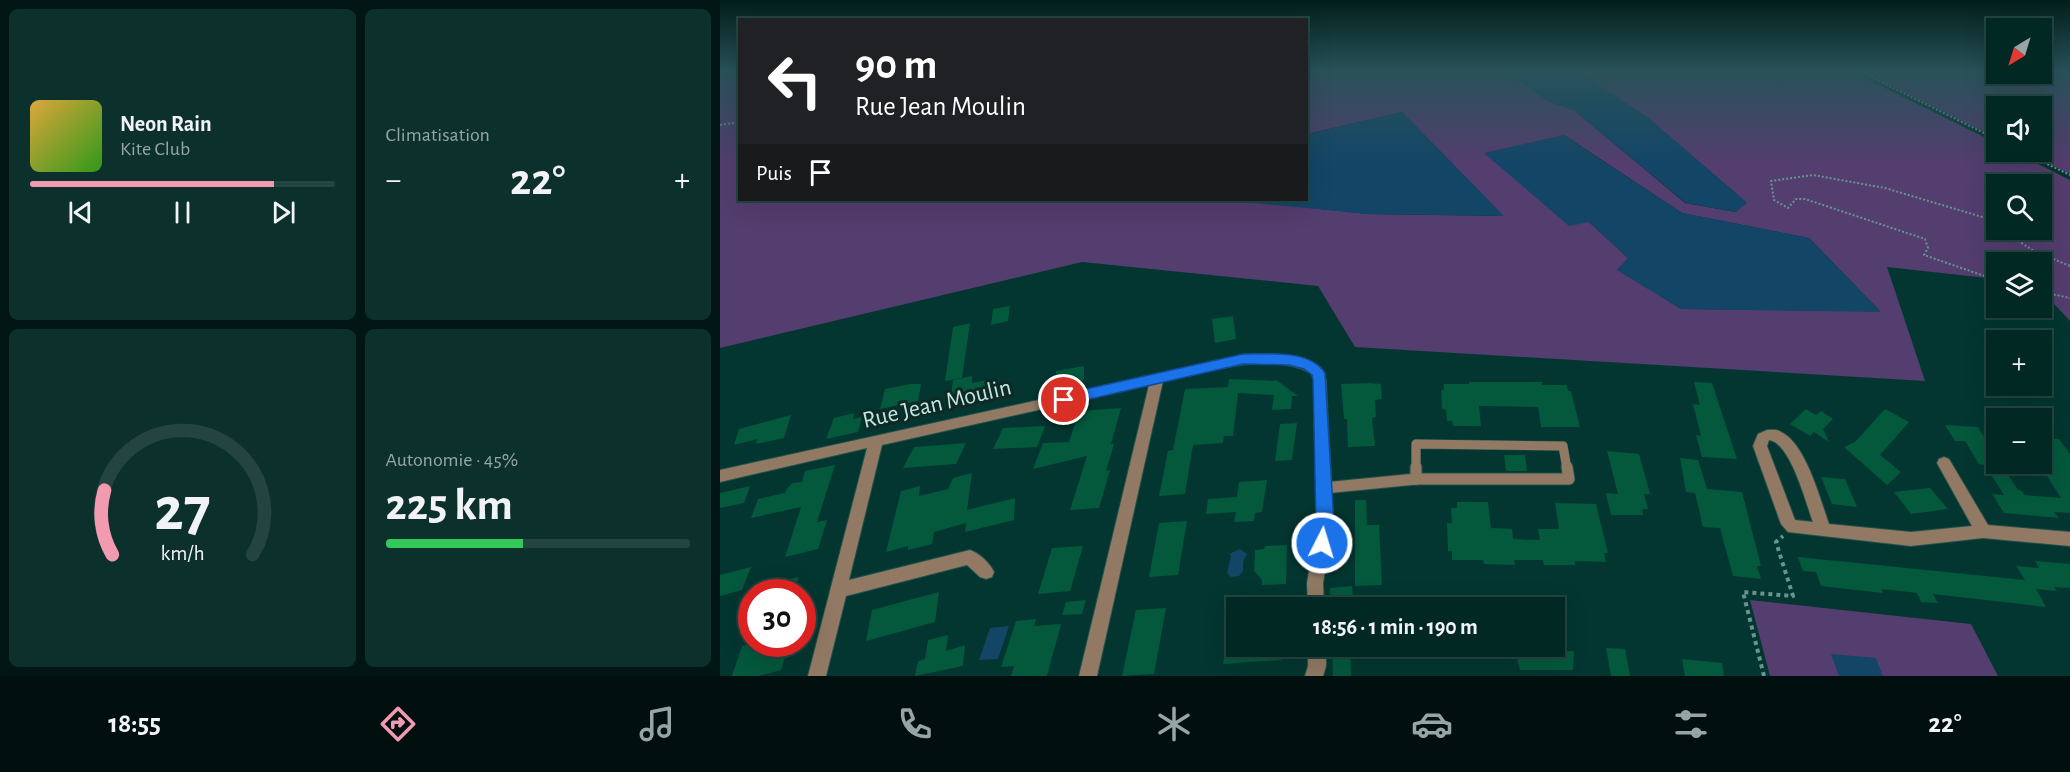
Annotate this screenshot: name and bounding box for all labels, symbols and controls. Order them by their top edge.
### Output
north arrow [1986,18,2052,84]
map controls [1986,18,2052,474]
icon: left [756,42,834,120]
text: 90 m [855,44,937,86]
text: Rue Jean Moulin [855,93,1026,120]
button: sound [1986,96,2052,162]
text: Neon Rain [120,113,212,135]
text: Climatisation [386,125,490,145]
text: Kite Club [120,139,190,159]
icon: arrive [804,156,837,189]
text: 22° [510,158,566,203]
text: Puis [756,162,792,184]
text: − [386,164,401,197]
text: + [674,164,690,197]
button: search [1986,174,2052,240]
icon: previous [64,196,97,229]
icon: pause [166,196,199,229]
icon: next [267,196,300,229]
button: layers [1986,252,2052,318]
button: + [1986,330,2052,396]
pin [1038,374,1089,425]
street label: Rue Jean Moulin [860,375,1014,433]
icon: arrive [1047,383,1080,416]
button: − [1986,408,2052,474]
text: Autonomie · 45% [386,450,518,470]
text: 27 [154,479,210,541]
text: 225 km [386,483,513,528]
position arrow [1290,511,1354,575]
text: km/h [160,543,204,564]
speed limit sign: 30 [738,579,816,657]
text: 18:56 · 1 min · 190 m [1313,616,1478,638]
icon: directions [377,703,419,745]
icon: music [636,703,678,745]
icon: phone [894,703,936,745]
icon: climate [1153,703,1195,745]
icon: car [1411,703,1453,745]
icon: filters [1670,703,1712,745]
text: 18:55 [108,710,161,737]
text: 22° [1928,710,1962,737]

